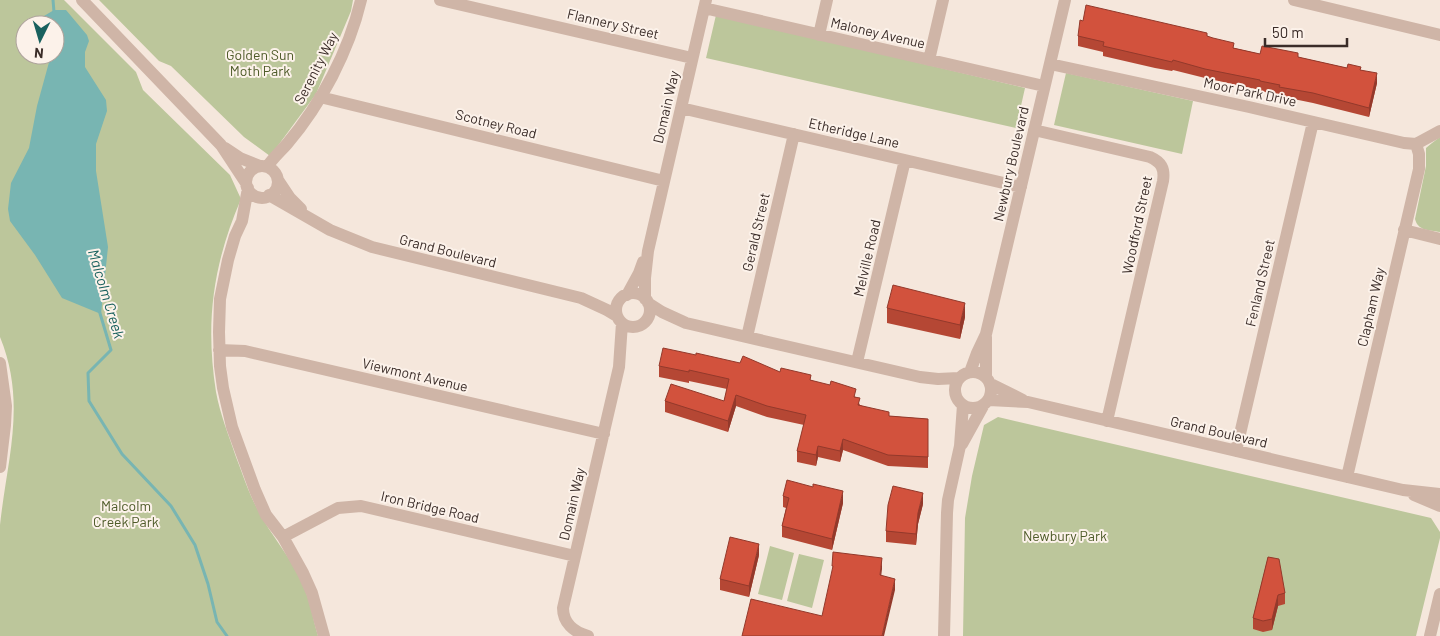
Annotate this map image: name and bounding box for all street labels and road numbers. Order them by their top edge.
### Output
street label: Flannery Street [566,5,661,42]
street label: Maloney Avenue [829,13,927,52]
street label: Serenity Way [290,28,341,107]
street label: Domain Way [649,68,682,145]
street label: Moor Park Drive [1202,73,1298,110]
street label: Scotney Road [454,105,538,142]
street label: Newbury Boulevard [989,105,1032,223]
street label: Etheridge Lane [807,114,901,151]
street label: Woodford Street [1118,174,1155,276]
street label: Gerald Street [738,191,773,273]
street label: Melville Road [849,218,884,298]
street label: Grand Boulevard [398,230,498,271]
street label: Fenland Street [1241,238,1278,328]
street label: Clapham Way [1353,265,1388,348]
street label: Viewmont Avenue [360,354,470,395]
street label: Grand Boulevard [1169,412,1269,451]
street label: Domain Way [555,465,588,542]
street label: Iron Bridge Road [379,487,481,526]

